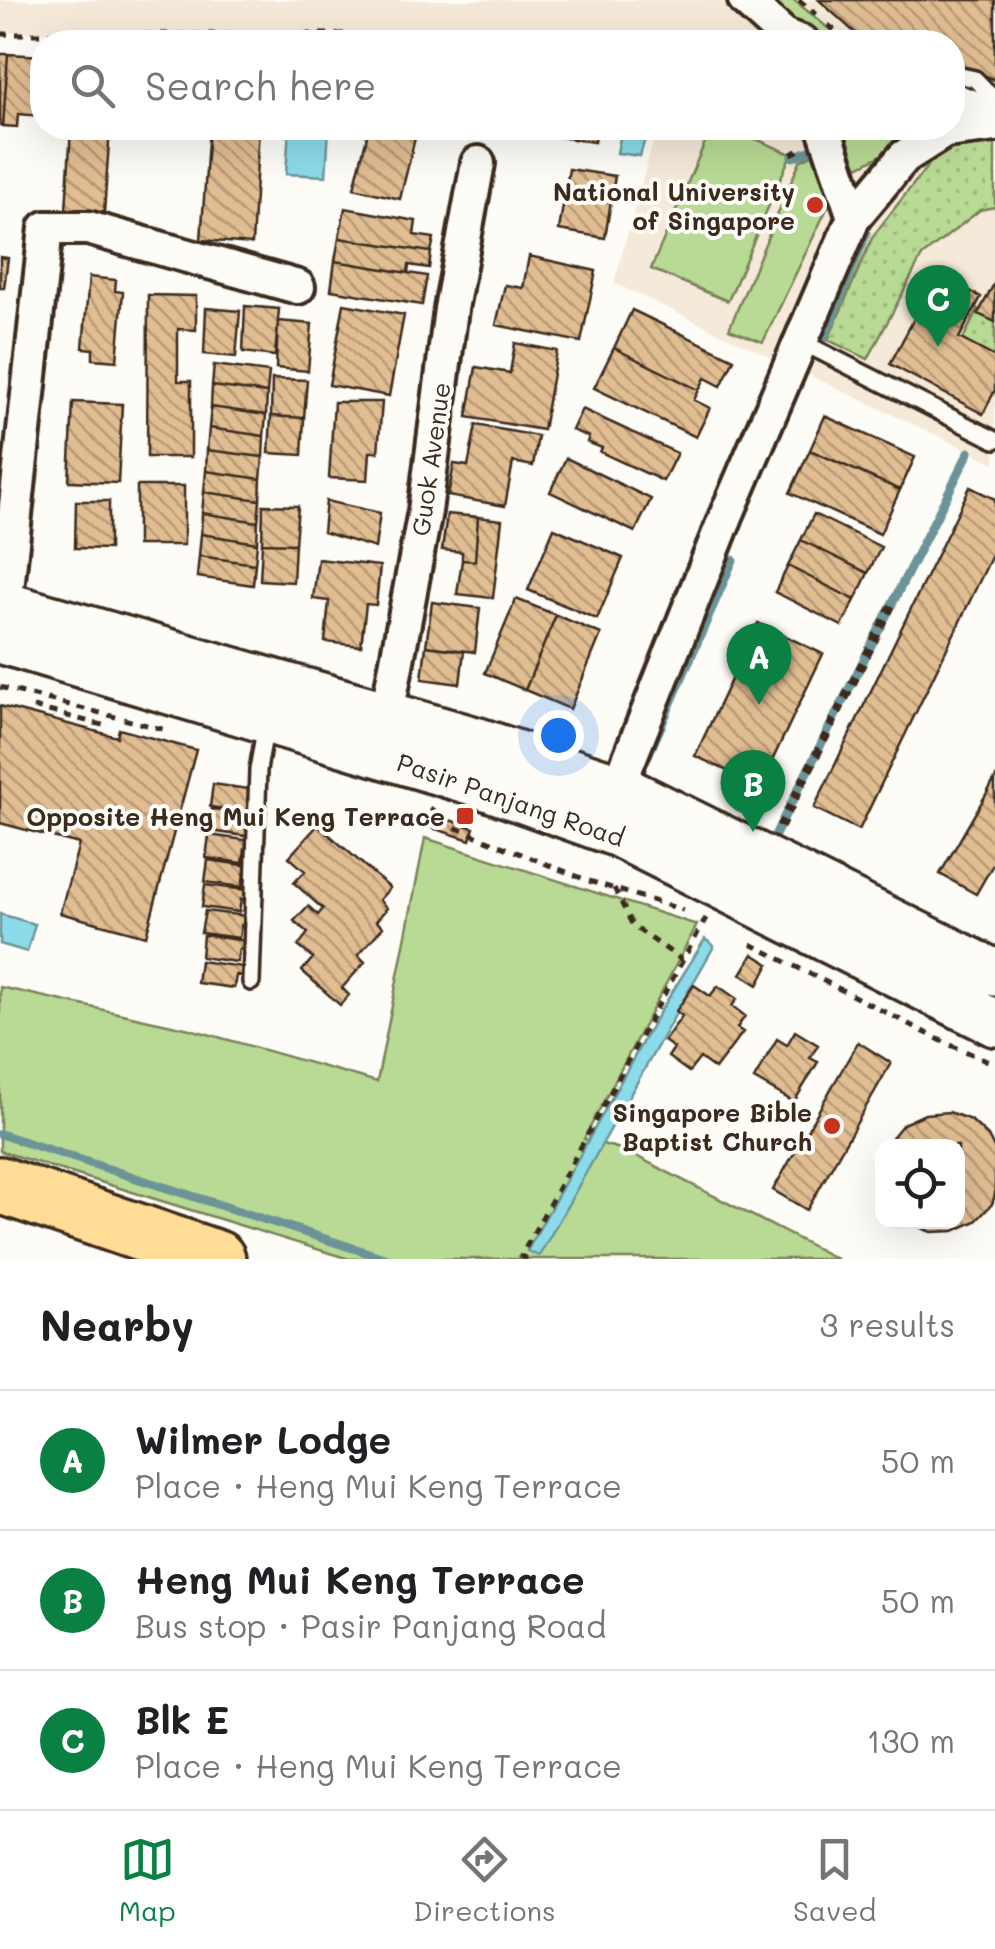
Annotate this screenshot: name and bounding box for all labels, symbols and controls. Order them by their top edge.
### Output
search box [30,30,965,140]
icon: search [65,58,120,113]
text: Search here [145,60,376,110]
place label: National University of Singapore [553,175,795,236]
marker: National University of Singapore [804,194,826,216]
pin: C [906,264,970,347]
street label: Guok Avenue [403,380,457,538]
pin: A [726,622,792,705]
your location [533,710,584,761]
street label: Pasir Panjang Road [393,745,629,853]
pin: B [720,750,786,832]
place label: Opposite Heng Mui Keng Terrace [26,800,445,832]
marker: Opposite Heng Mui Keng Terrace [454,805,476,827]
place label: Singapore Bible Baptist Church [613,1096,812,1157]
marker: Singapore Bible Baptist Church [821,1115,843,1137]
map controls [875,1139,965,1229]
button: locate [875,1139,965,1229]
text: Nearby [40,1297,194,1352]
text: 3 results [819,1303,955,1345]
text: Wilmer Lodge [135,1414,391,1464]
text: A [61,1439,84,1481]
text: 50 m [881,1439,955,1481]
text: Place · Heng Mui Keng Terrace [135,1464,622,1506]
text: Heng Mui Keng Terrace [135,1554,585,1604]
text: B [62,1579,83,1621]
text: 50 m [881,1579,955,1621]
text: Bus stop · Pasir Panjang Road [135,1604,606,1646]
text: Blk E [135,1694,229,1744]
text: C [61,1719,84,1761]
text: 130 m [866,1719,955,1761]
text: Place · Heng Mui Keng Terrace [135,1744,622,1786]
tab: Map [119,1832,176,1928]
tab: Directions [413,1832,556,1928]
tab: Saved [793,1832,876,1928]

